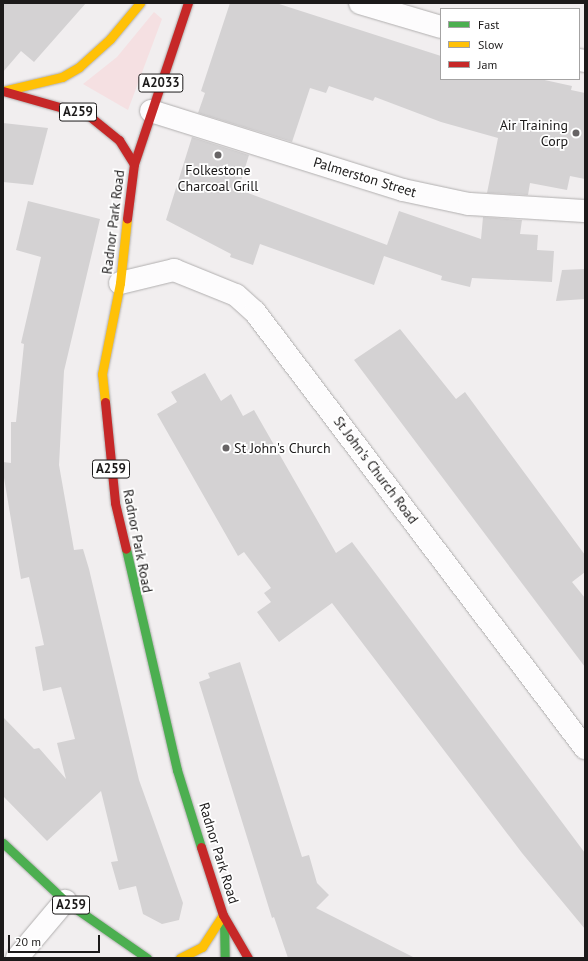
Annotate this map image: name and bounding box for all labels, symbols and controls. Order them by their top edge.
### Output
legend [440,8,580,80]
text: Fast [478,17,499,32]
text: Slow [478,37,503,52]
text: Jam [478,57,497,72]
road number: A2033 [138,72,184,94]
road number: A259 [59,101,97,123]
place label: Air Training Corp [499,117,568,150]
marker: Air Training Corp [571,128,581,138]
marker: Folkestone Charcoal Grill [213,150,223,160]
street label: Palmerston Street [312,153,418,201]
place label: Folkestone Charcoal Grill [178,162,258,194]
street label: Radnor Park Road [98,169,128,275]
street label: St John's Church Road [330,413,422,527]
place label: St John's Church [234,440,331,456]
marker: St John's Church [221,443,231,453]
road number: A259 [92,458,130,480]
street label: Radnor Park Road [120,488,156,594]
street label: Radnor Park Road [196,800,242,906]
road number: A259 [52,894,90,916]
scale bar [10,927,102,953]
text: 20 m [15,934,41,949]

